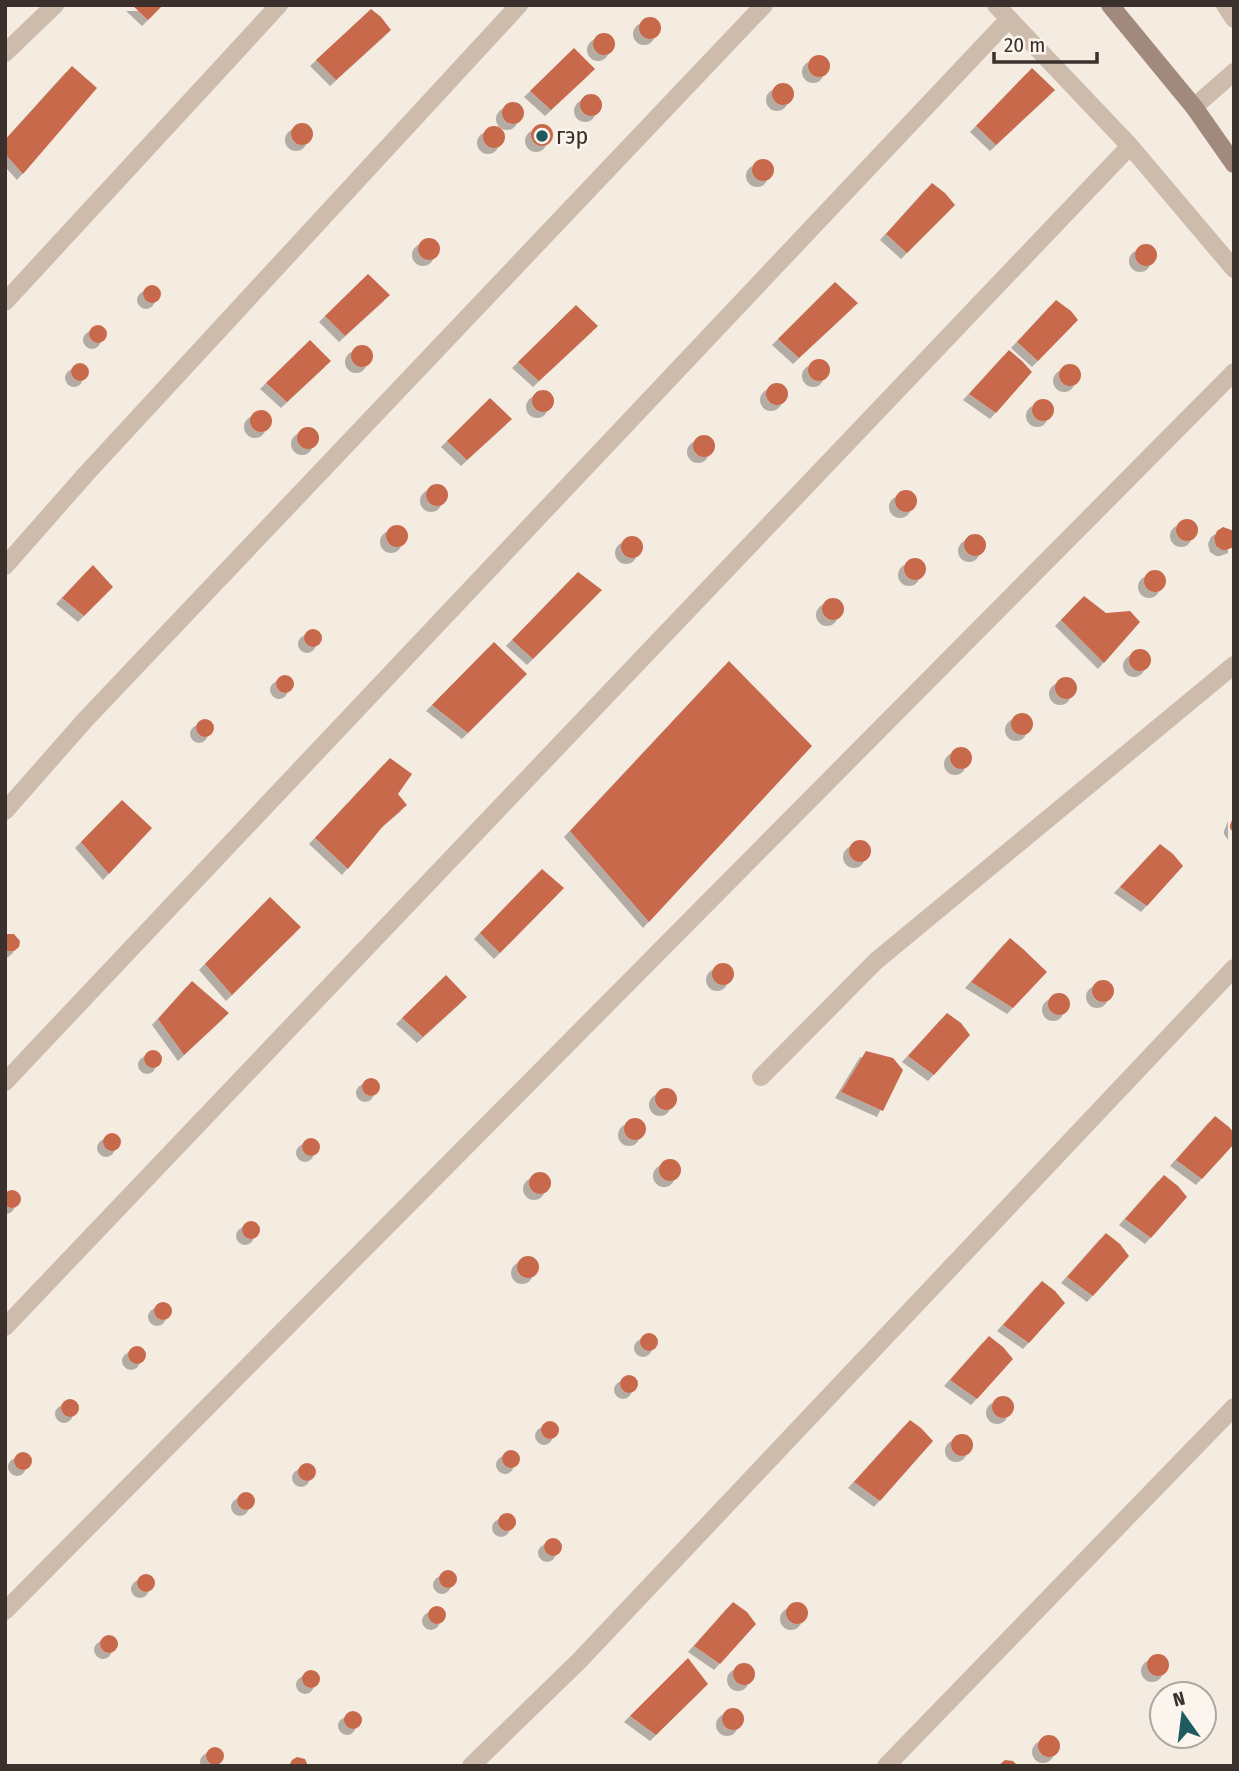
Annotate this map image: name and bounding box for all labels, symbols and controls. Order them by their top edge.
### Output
scale bar [994,21,1097,65]
text: 20 m [1004,32,1045,58]
place label: гэр [556,122,588,150]
marker: гэр [534,128,550,144]
north arrow [1148,1680,1218,1750]
text: N [1171,1686,1187,1712]

